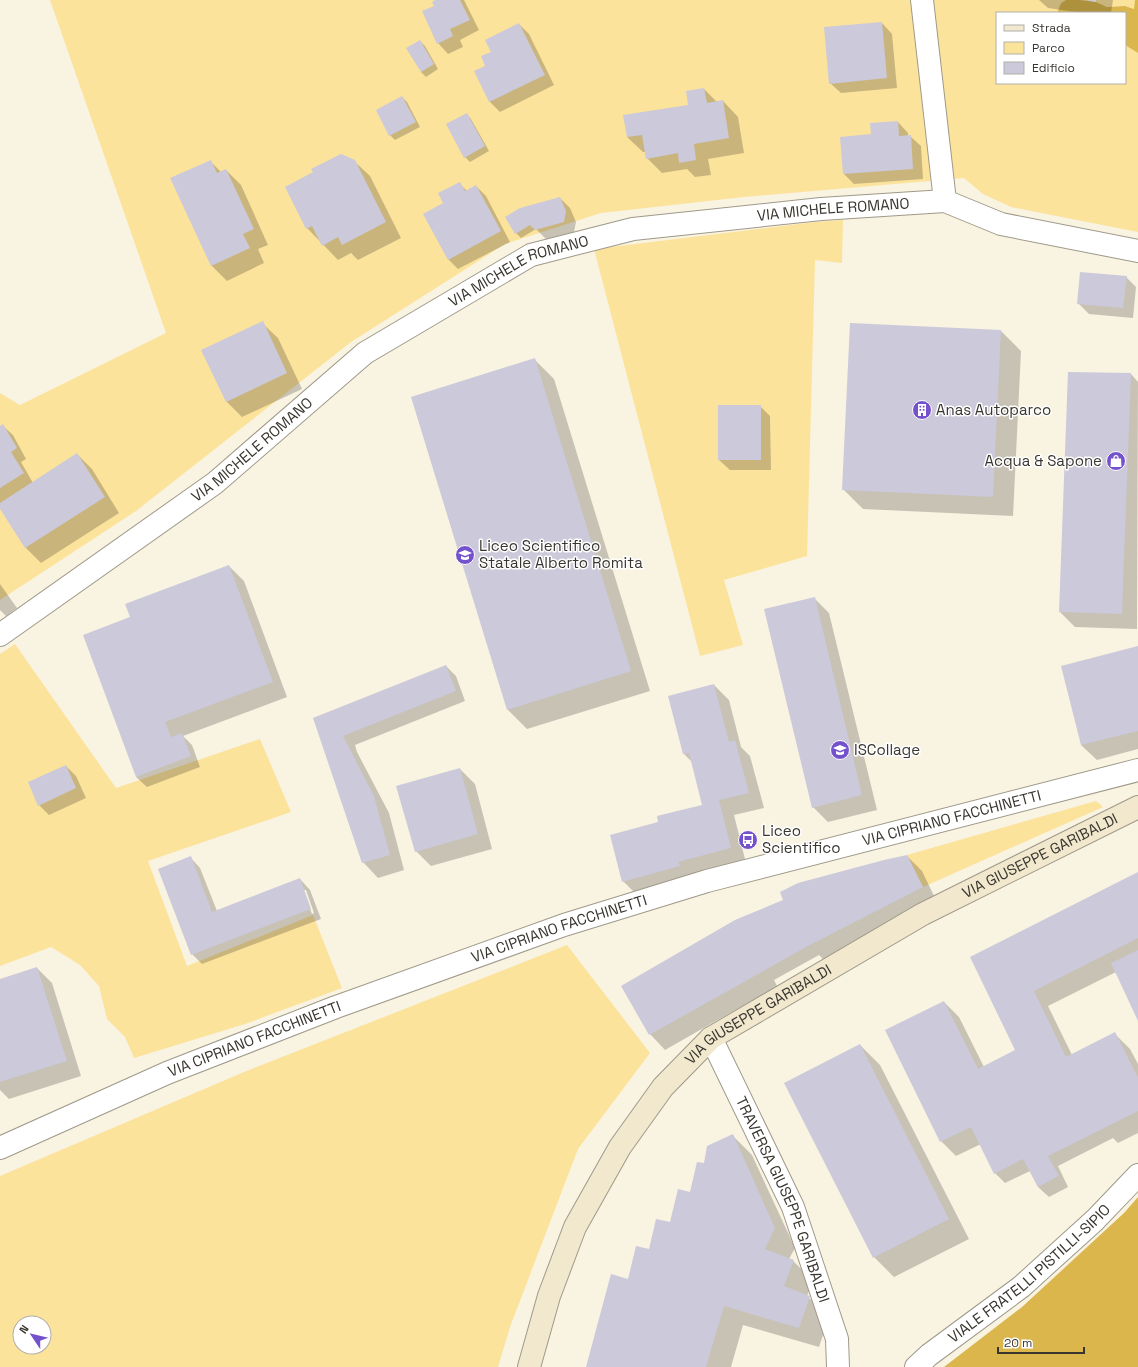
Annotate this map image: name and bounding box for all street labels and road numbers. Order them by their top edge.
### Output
street label: VIA MICHELE ROMANO [756,193,910,225]
street label: VIA MICHELE ROMANO [445,231,590,311]
street label: VIA MICHELE ROMANO [187,393,316,506]
street label: VIA CIPRIANO FACCHINETTI [860,785,1043,850]
street label: VIA GIUSEPPE GARIBALDI [959,809,1121,902]
street label: VIA CIPRIANO FACCHINETTI [469,890,649,967]
street label: VIA GIUSEPPE GARIBALDI [681,960,835,1068]
street label: VIA CIPRIANO FACCHINETTI [165,996,343,1081]
street label: TRAVERSA GIUSEPPE GARIBALDI [732,1093,834,1305]
street label: VIALE FRATELLI PISTILLI-SIPIO [944,1200,1114,1347]

